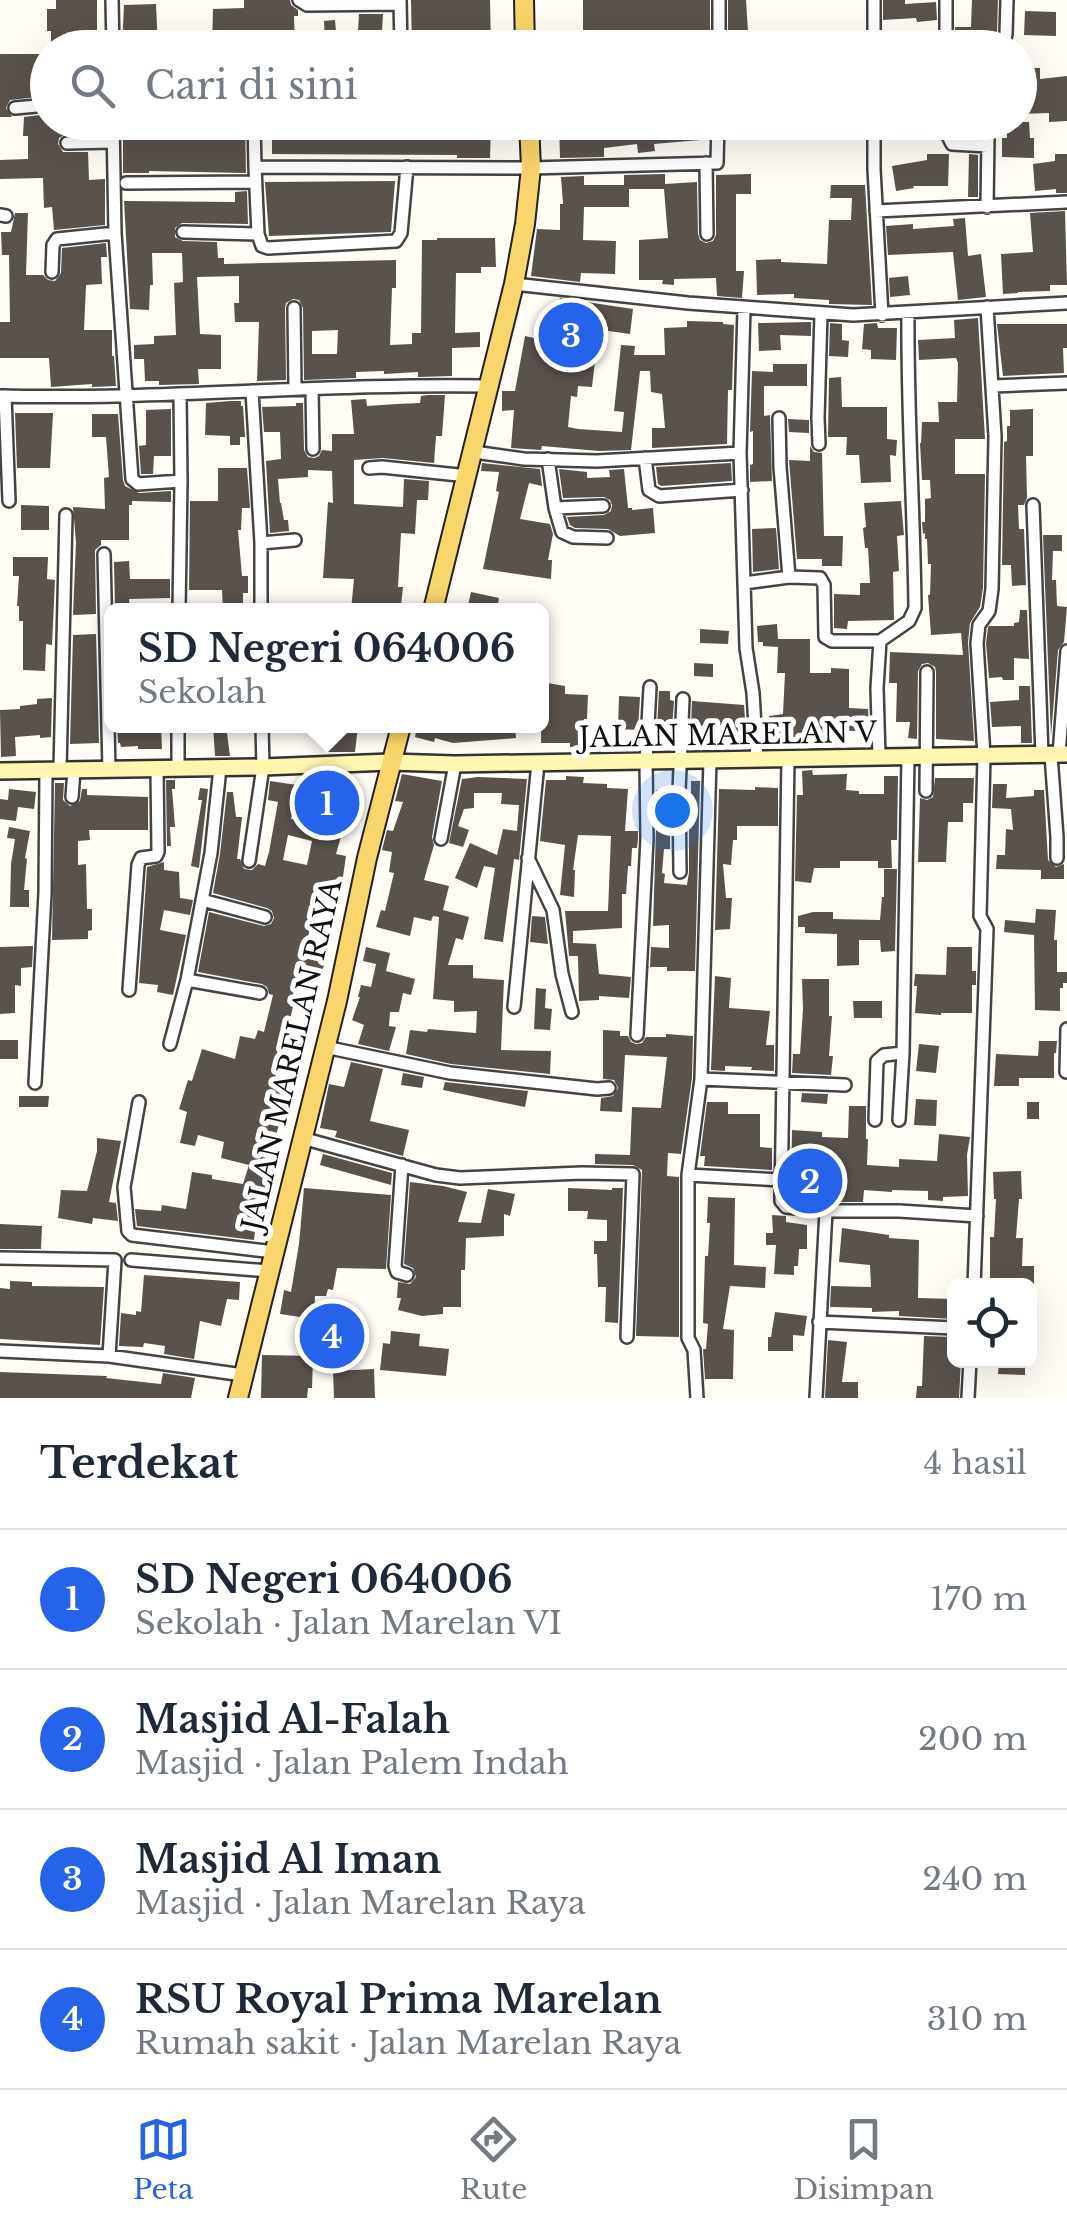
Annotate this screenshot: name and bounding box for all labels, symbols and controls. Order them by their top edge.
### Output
search box [30,30,1037,140]
icon: search [65,58,120,113]
text: Cari di sini [145,62,357,109]
pin: 3 [538,298,604,372]
popup [104,603,549,733]
text: SD Negeri 064006 [138,625,515,672]
text: Sekolah [138,672,266,712]
street label: JALAN MARELAN V [575,715,878,755]
pin: 1 [294,766,360,840]
your location [647,785,698,836]
street label: JALAN MARELAN RAYA [234,876,350,1238]
pin: 2 [778,1144,842,1218]
map controls [947,1278,1037,1368]
button: locate [947,1278,1037,1368]
pin: 4 [300,1298,364,1374]
text: Terdekat [40,1437,238,1489]
text: 4 hasil [924,1443,1027,1483]
text: SD Negeri 064006 [135,1556,513,1603]
text: 1 [66,1579,79,1619]
text: 170 m [930,1579,1027,1619]
text: Sekolah · Jalan Marelan VI [135,1603,562,1643]
text: Masjid Al-Falah [135,1696,450,1743]
text: 2 [62,1719,83,1759]
text: 200 m [918,1719,1027,1759]
text: Masjid · Jalan Palem Indah [135,1743,569,1783]
text: Masjid Al Iman [135,1836,441,1883]
text: 3 [62,1859,83,1899]
text: 240 m [922,1859,1027,1899]
text: Masjid · Jalan Marelan Raya [135,1883,586,1923]
text: RSU Royal Prima Marelan [135,1976,662,2023]
text: 4 [62,1999,83,2039]
text: 310 m [927,1999,1027,2039]
text: Rumah sakit · Jalan Marelan Raya [135,2023,681,2063]
tab: Peta [133,2112,194,2207]
tab: Rute [460,2112,527,2207]
tab: Disimpan [793,2112,934,2207]

